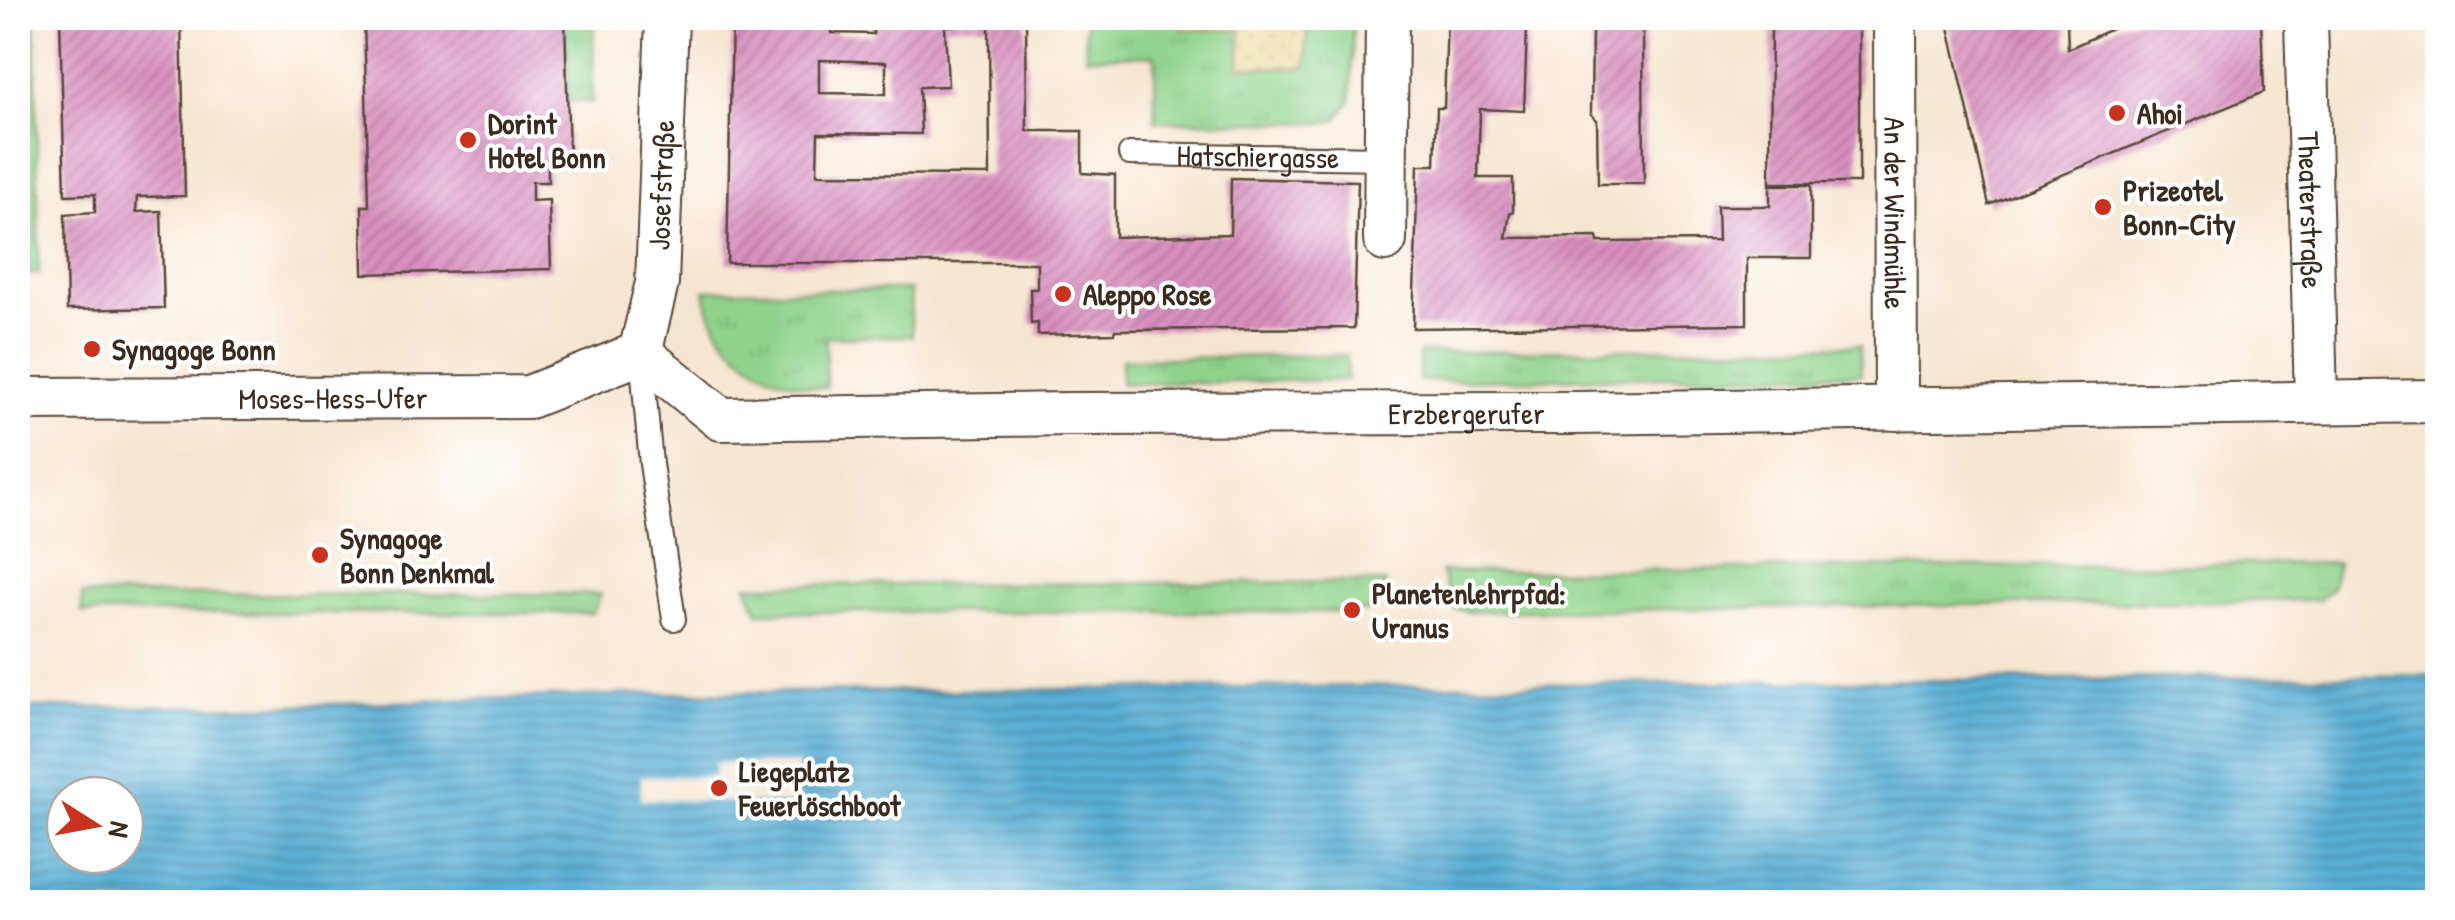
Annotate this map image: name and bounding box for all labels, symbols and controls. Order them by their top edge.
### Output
place label: Ahoi [2137,93,2183,133]
marker: Ahoi [2106,102,2128,124]
place label: Dorint Hotel Bonn [488,103,606,177]
street label: An der Windmühle [1875,117,1916,309]
street label: Josefstraße [638,119,683,251]
marker: Dorint Hotel Bonn [457,129,479,151]
street label: Theaterstraße [2289,131,2333,289]
street label: Hatschiergasse [1176,135,1340,177]
place label: Prizeotel Bonn-City [2123,170,2236,245]
marker: Prizeotel Bonn-City [2092,196,2114,218]
place label: Aleppo Rose [1083,274,1211,315]
marker: Aleppo Rose [1052,283,1074,305]
place label: Synagoge Bonn [112,329,276,370]
marker: Synagoge Bonn [81,338,103,360]
street label: Moses-Hess-Ufer [238,377,428,418]
street label: Erzbergerufer [1388,393,1545,433]
place label: Synagoge Bonn Denkmal [340,518,495,592]
marker: Synagoge Bonn Denkmal [309,544,331,566]
place label: Planetenlehrpfad: Uranus [1372,573,1566,647]
marker: Planetenlehrpfad: Uranus [1341,599,1363,621]
place label: Liegeplatz Feuerlöschboot [738,751,902,825]
north arrow [45,775,145,875]
marker: Liegeplatz Feuerlöschboot [708,777,730,799]
text: N [99,819,140,841]

